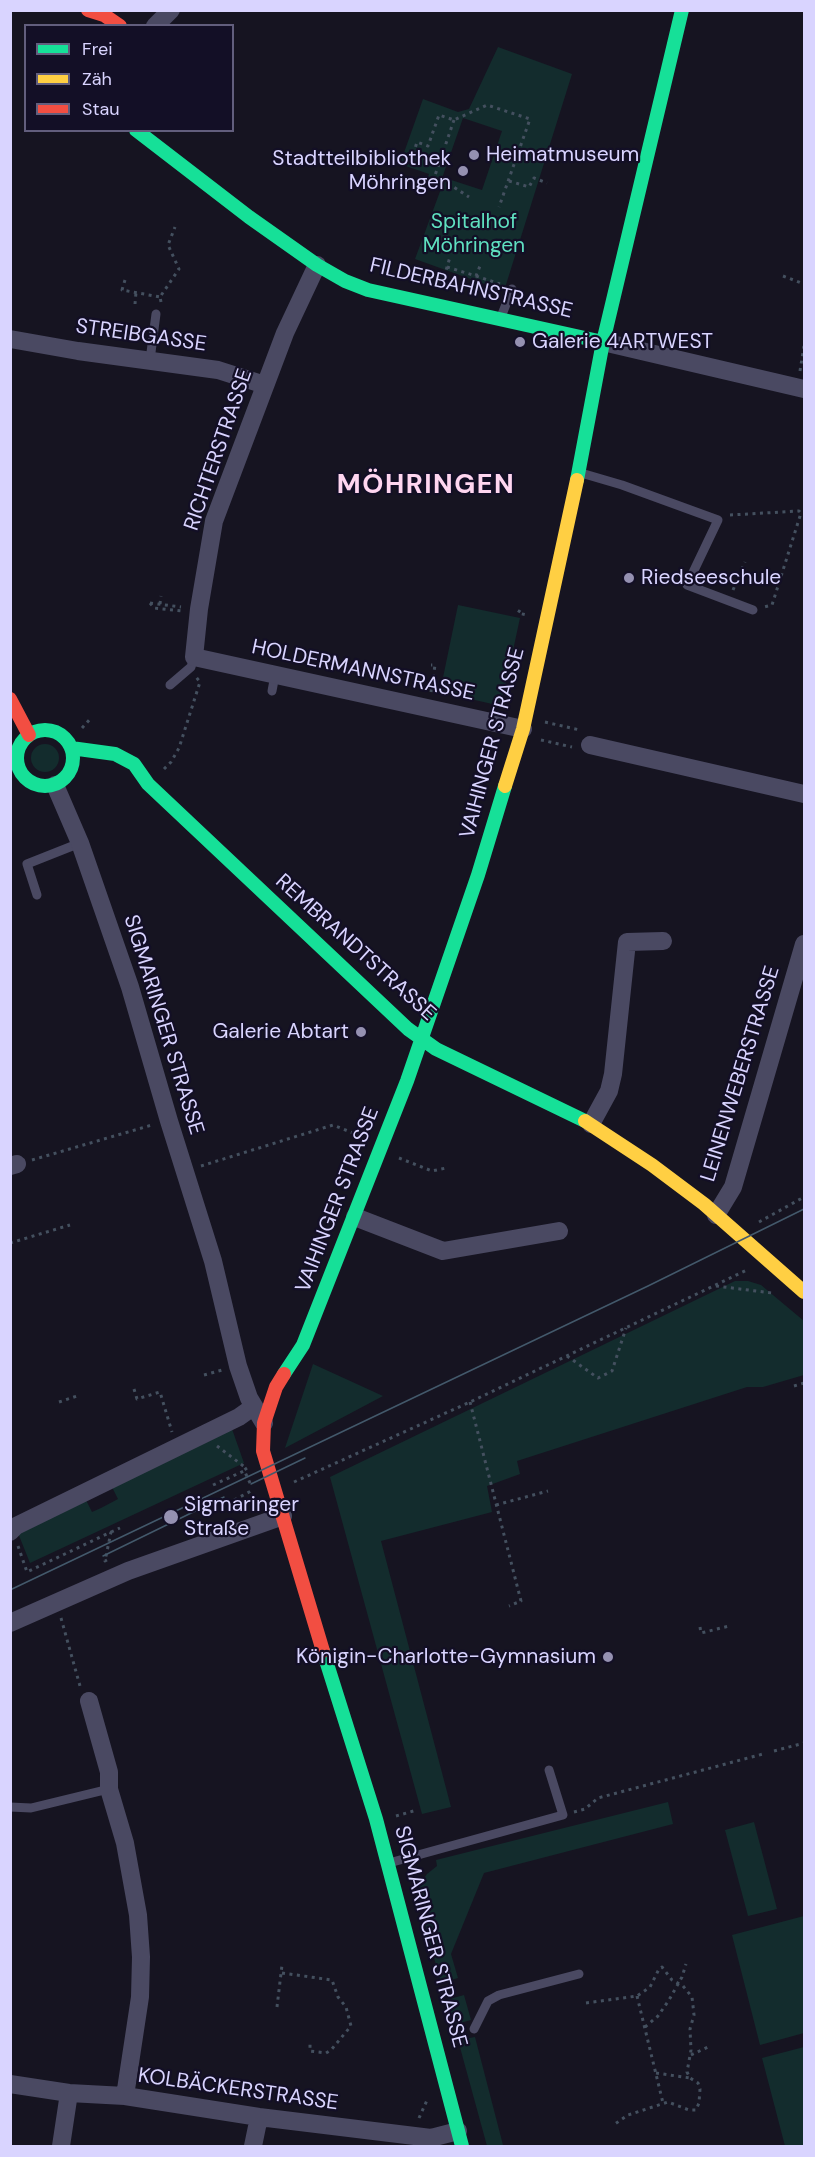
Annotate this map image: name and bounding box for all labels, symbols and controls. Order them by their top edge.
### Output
legend [24,24,234,132]
text: Frei [82,37,113,61]
text: Zäh [82,67,112,91]
text: Stau [82,97,120,121]
place label: Heimatmuseum [486,142,639,168]
place label: Stadtteilbibliothek Möhringen [272,146,451,196]
marker: Heimatmuseum [467,148,481,162]
marker: Stadtteilbibliothek Möhringen [456,164,470,178]
park label: Spitalhof Möhringen [423,209,525,259]
street label: FILDERBAHNSTRASSE [367,253,575,325]
street label: STREIBGASSE [74,314,208,358]
place label: Galerie 4ARTWEST [532,329,713,355]
marker: Galerie 4ARTWEST [513,335,527,349]
street label: RICHTERSTRASSE [180,366,258,534]
district label: MÖHRINGEN [337,470,515,502]
place label: Riedseeschule [641,565,781,591]
marker: Riedseeschule [622,571,636,585]
street label: HOLDERMANNSTRASSE [249,635,477,707]
street label: VAIHINGER STRASSE [455,645,531,841]
street label: REMBRANDTSTRASSE [270,869,440,1027]
street label: SIGMARINGER STRASSE [118,912,208,1138]
street label: LEINENWEBERSTRASSE [696,963,786,1185]
place label: Galerie Abtart [212,1019,349,1045]
marker: Galerie Abtart [354,1025,368,1039]
street label: VAIHINGER STRASSE [291,1104,385,1296]
place label: Sigmaringer Straße [184,1492,299,1542]
marker: Sigmaringer Straße [162,1508,180,1526]
place label: Königin-Charlotte-Gymnasium [296,1644,596,1670]
marker: Königin-Charlotte-Gymnasium [601,1650,615,1664]
street label: SIGMARINGER STRASSE [388,1823,472,2051]
street label: KOLBÄCKERSTRASSE [136,2063,340,2117]

